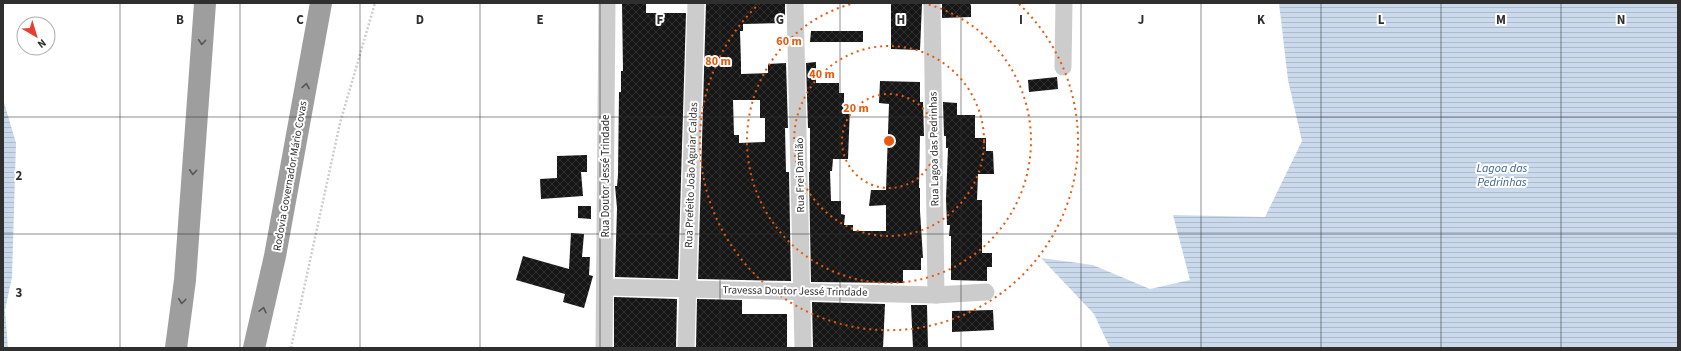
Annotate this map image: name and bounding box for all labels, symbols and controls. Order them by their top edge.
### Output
text: B [176,11,184,29]
text: C [296,11,304,29]
text: D [416,11,424,29]
text: E [536,11,544,29]
text: F [657,11,664,29]
text: G [776,11,784,29]
text: H [897,11,905,29]
text: I [1019,11,1023,29]
text: J [1138,11,1144,29]
text: K [1257,11,1266,29]
text: L [1378,11,1385,29]
text: M [1496,11,1506,29]
text: N [1617,11,1625,29]
north arrow [16,16,56,56]
text: 60 m [776,33,802,50]
text: N [34,35,49,52]
one-way arrow [198,39,207,45]
text: 80 m [705,53,731,70]
text: 40 m [809,66,835,83]
one-way arrow [302,83,310,89]
street label: Rua Lagoa das Pedrinhas [925,91,942,206]
street label: Rodovia Governador Mário Covas [269,99,311,252]
text: 20 m [843,100,869,117]
street label: Rua Prefeito João Aguiar Caldas [681,102,701,248]
street label: Rua Doutor Jessé Trindade [598,114,613,237]
centre of rings [882,134,896,148]
street label: Rua Frei Damião [792,137,808,213]
water label: Lagoa das Pedrinhas [1477,160,1528,191]
text: 2 [16,167,23,185]
one-way arrow [188,169,197,175]
street label: Travessa Doutor Jessé Trindade [722,282,868,300]
text: 3 [16,284,23,302]
one-way arrow [178,298,187,304]
one-way arrow [258,307,267,314]

